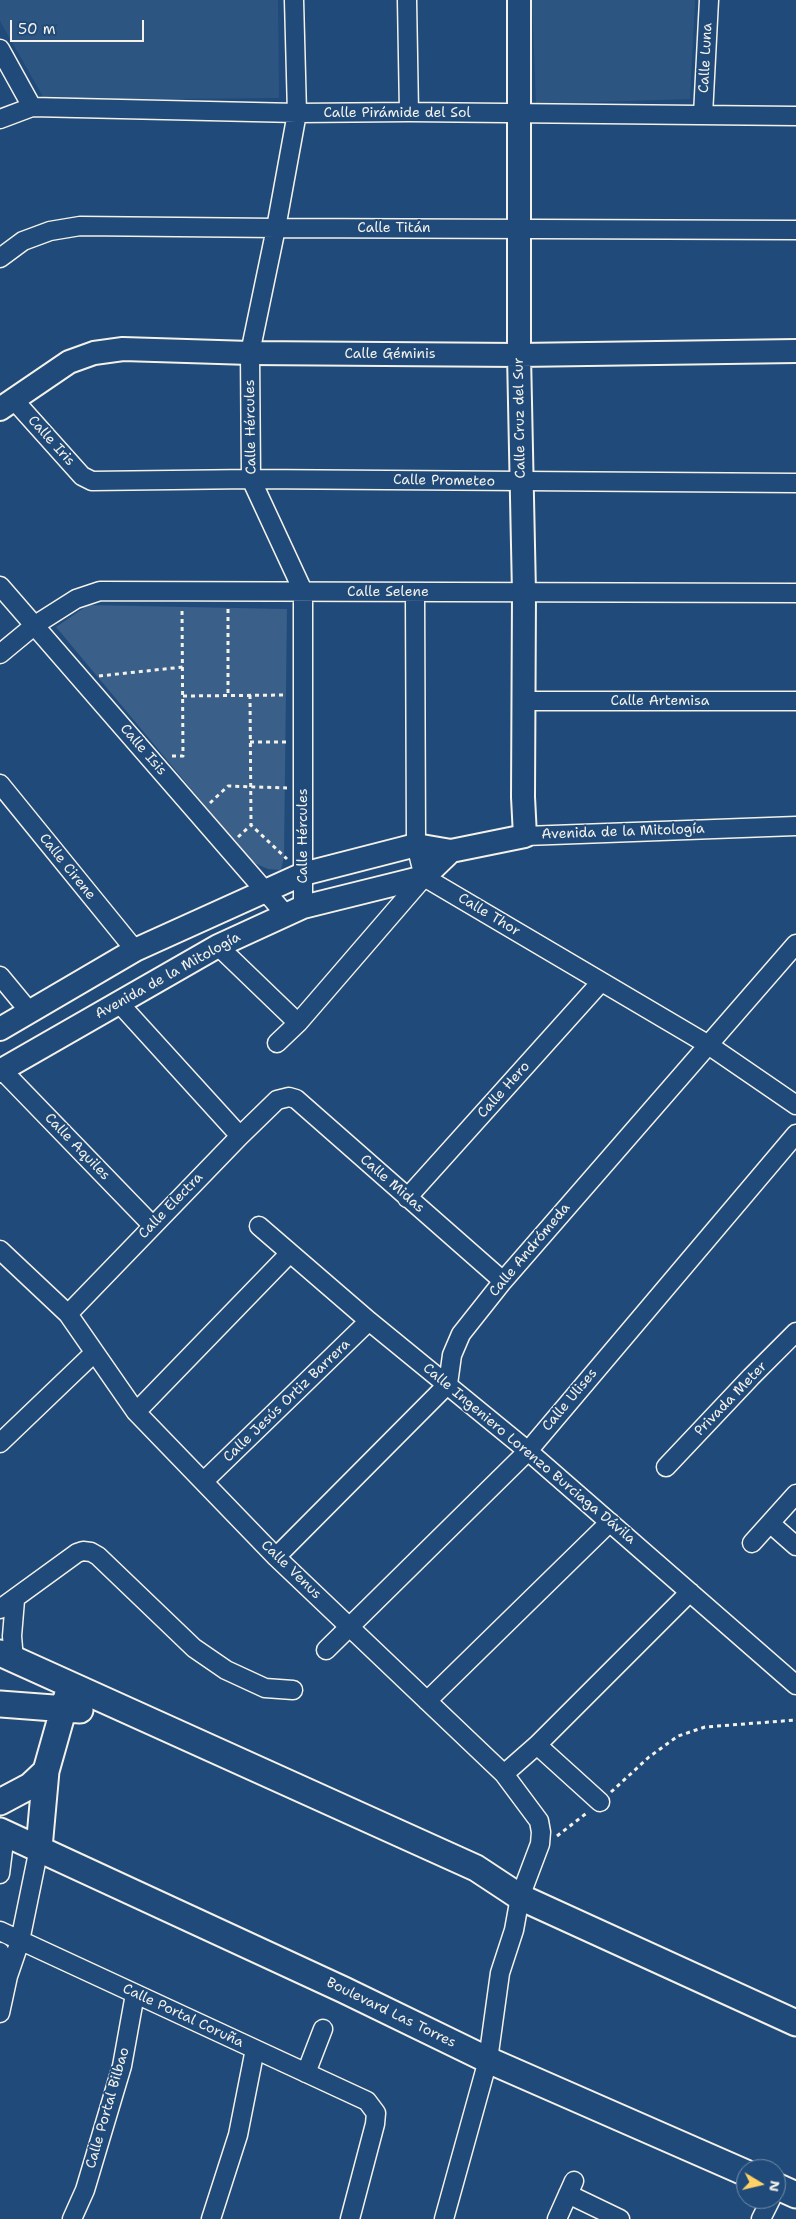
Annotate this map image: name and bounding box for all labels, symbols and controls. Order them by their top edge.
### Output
scale bar [12,10,146,42]
text: 50 m [18,19,56,39]
street label: Calle Luna [696,22,716,94]
street label: Calle Pirámide del Sol [323,105,471,121]
street label: Calle Titán [357,220,431,236]
street label: Calle Géminis [344,346,436,362]
street label: Calle Cruz del Sur [511,357,529,479]
street label: Calle Hércules [242,379,260,475]
street label: Calle Iris [24,412,78,470]
street label: Calle Prometeo [393,472,495,490]
street label: Calle Selene [347,584,429,600]
street label: Calle Artemisa [611,693,709,709]
street label: Calle Isis [116,721,170,779]
street label: Calle Hércules [295,788,311,884]
street label: Avenida de la Mitología [541,821,705,843]
street label: Calle Cirene [35,831,99,903]
street label: Calle Thor [455,890,523,940]
street label: Avenida de la Mitología [92,929,244,1023]
street label: Calle Hero [474,1058,534,1122]
street label: Calle Aquiles [41,1110,113,1184]
street label: Calle Midas [356,1151,428,1217]
street label: Calle Electra [135,1169,207,1243]
street label: Calle Andrómeda [486,1200,574,1300]
street label: Calle Jesús Ortiz Barrera [220,1336,354,1466]
street label: Privada Meter [691,1358,771,1440]
street label: Calle Ingeniero Lorenzo Burciaga Dávila [419,1360,639,1548]
street label: Calle Ulises [539,1365,601,1435]
street label: Calle Venus [257,1537,325,1603]
street label: Boulevard Las Torres [324,1974,458,2052]
street label: Calle Portal Coruña [120,1981,246,2051]
street label: Calle Portal Bilbao [83,2045,133,2171]
north arrow [736,2159,786,2209]
text: N [765,2179,785,2193]

